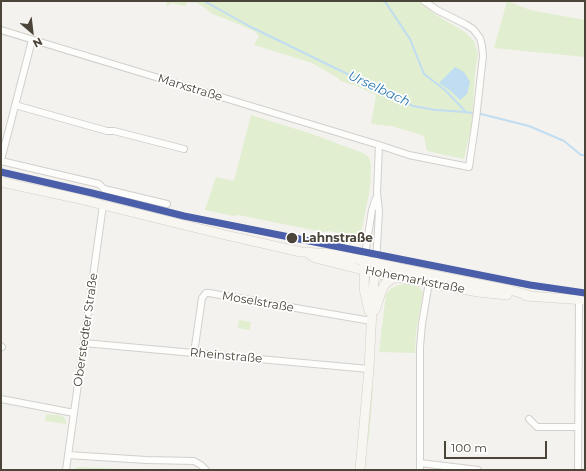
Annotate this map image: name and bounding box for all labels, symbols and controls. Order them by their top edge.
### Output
north arrow [12,12,52,52]
text: N [30,34,45,51]
water label: Urselbach [346,68,412,110]
street label: Marxstraße [156,71,224,105]
marker: Lahnstraße [285,231,299,245]
place label: Lahnstraße [302,231,373,245]
street label: Hohemarkstraße [364,263,466,297]
street label: Oberstedter Straße [71,272,101,388]
street label: Moselstraße [221,289,295,315]
street label: Rheinstraße [189,346,263,366]
scale bar [446,433,549,459]
text: 100 m [451,440,487,455]

